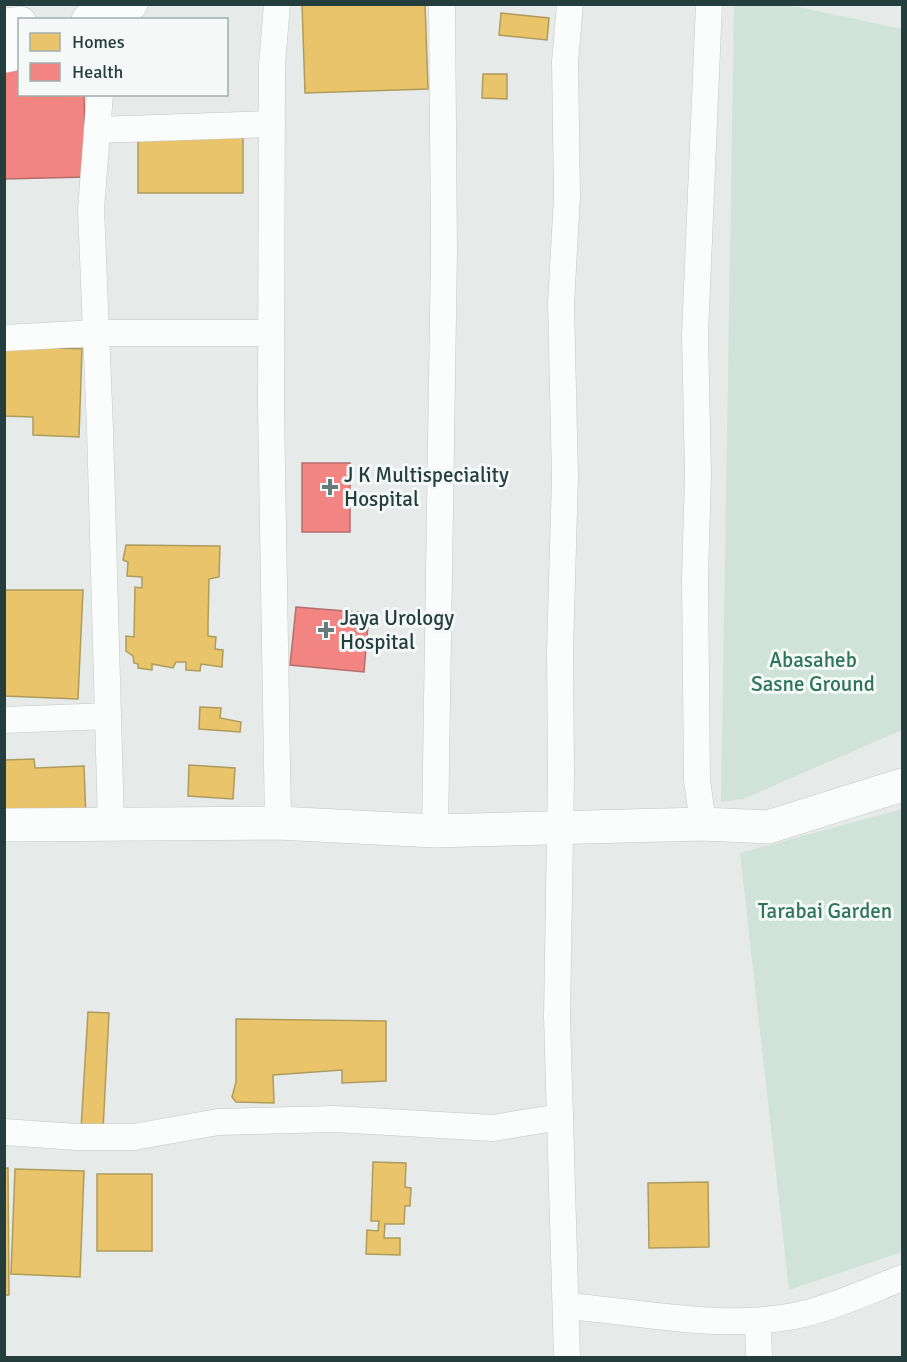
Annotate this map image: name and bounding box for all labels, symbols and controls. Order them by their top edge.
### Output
legend [18,18,228,96]
text: Homes [72,31,125,53]
text: Health [72,61,123,83]
place label: J K Multispeciality Hospital [344,462,509,512]
marker: J K Multispeciality Hospital [321,478,339,496]
place label: Jaya Urology Hospital [340,605,454,655]
marker: Jaya Urology Hospital [317,621,335,639]
park label: Abasaheb Sasne Ground [751,647,875,697]
park label: Tarabai Garden [758,898,892,924]

